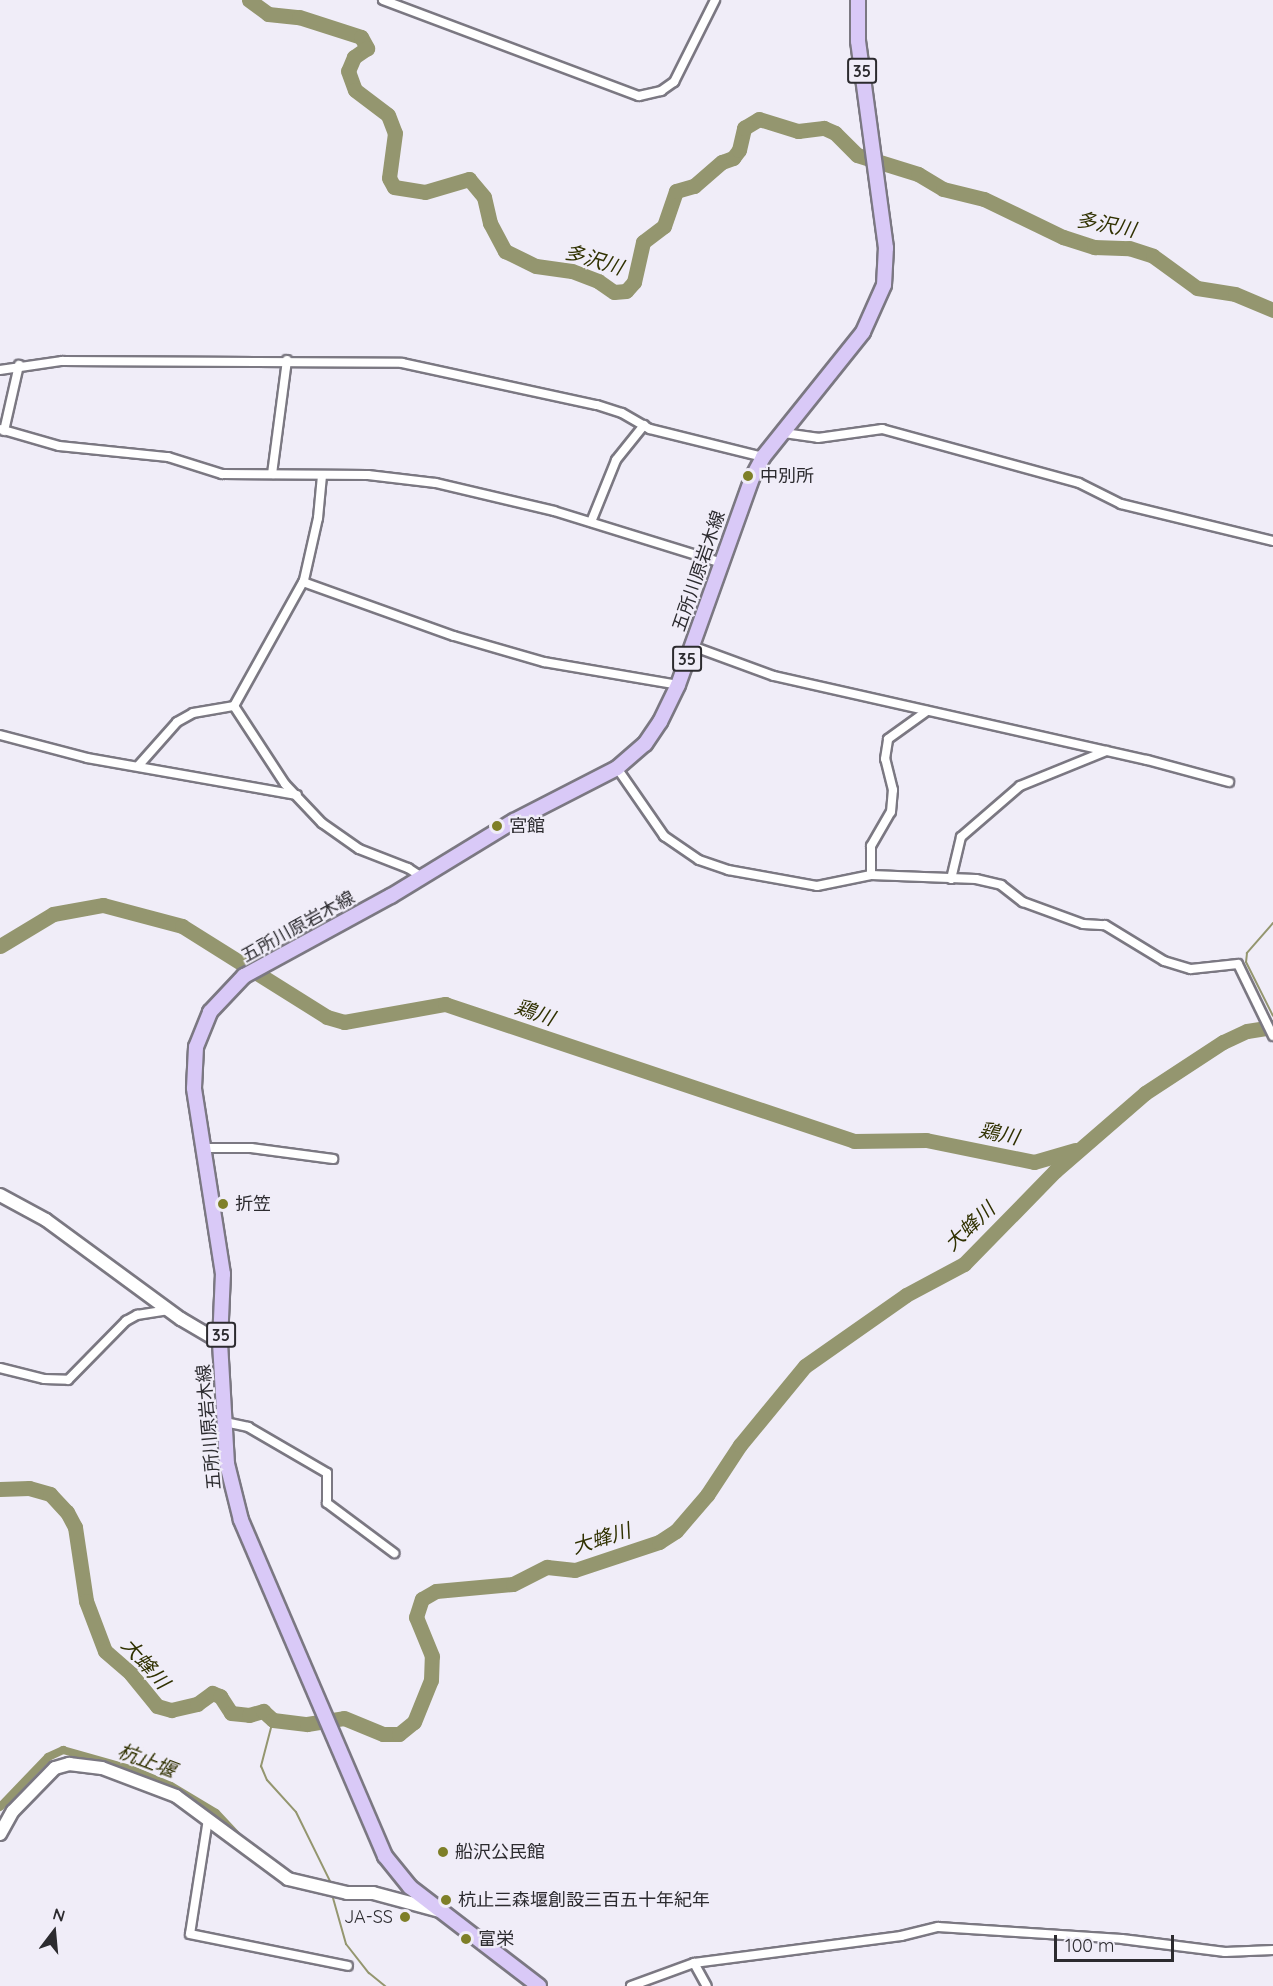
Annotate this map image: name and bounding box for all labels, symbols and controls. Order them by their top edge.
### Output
road number: 35 [847,58,877,84]
water label: 多沢川 [1074,206,1138,242]
water label: 多沢川 [562,239,626,279]
place label: 中別所 [760,465,814,487]
marker: 中別所 [741,469,755,483]
street label: 五所川原岩木線 [668,508,730,634]
road number: 35 [672,646,702,672]
place label: 宮館 [509,815,545,837]
marker: 宮館 [490,819,504,833]
street label: 五所川原岩木線 [238,887,358,967]
water label: 鶏川 [512,994,558,1030]
water label: 鶏川 [977,1117,1021,1149]
place label: 折笠 [235,1193,271,1215]
marker: 折笠 [216,1197,230,1211]
water label: 大蜂川 [939,1197,999,1255]
road number: 35 [206,1322,236,1348]
street label: 五所川原岩木線 [193,1363,225,1491]
water label: 大蜂川 [569,1518,633,1558]
water label: 大蜂川 [117,1633,175,1693]
water label: 杭止堰 [115,1738,179,1782]
place label: 船沢公民館 [455,1841,545,1863]
marker: 船沢公民館 [436,1845,450,1859]
place label: 杭止三森堰創設三百五十年紀年 [458,1889,710,1911]
marker: 杭止三森堰創設三百五十年紀年 [439,1893,453,1907]
north arrow [24,1902,84,1962]
text: N [51,1903,67,1926]
place label: JA-SS [344,1906,393,1928]
marker: JA-SS [398,1910,412,1924]
scale bar [1057,1923,1177,1961]
place label: 富栄 [478,1928,514,1950]
marker: 富栄 [459,1932,473,1946]
text: 100 m [1065,1934,1114,1957]

